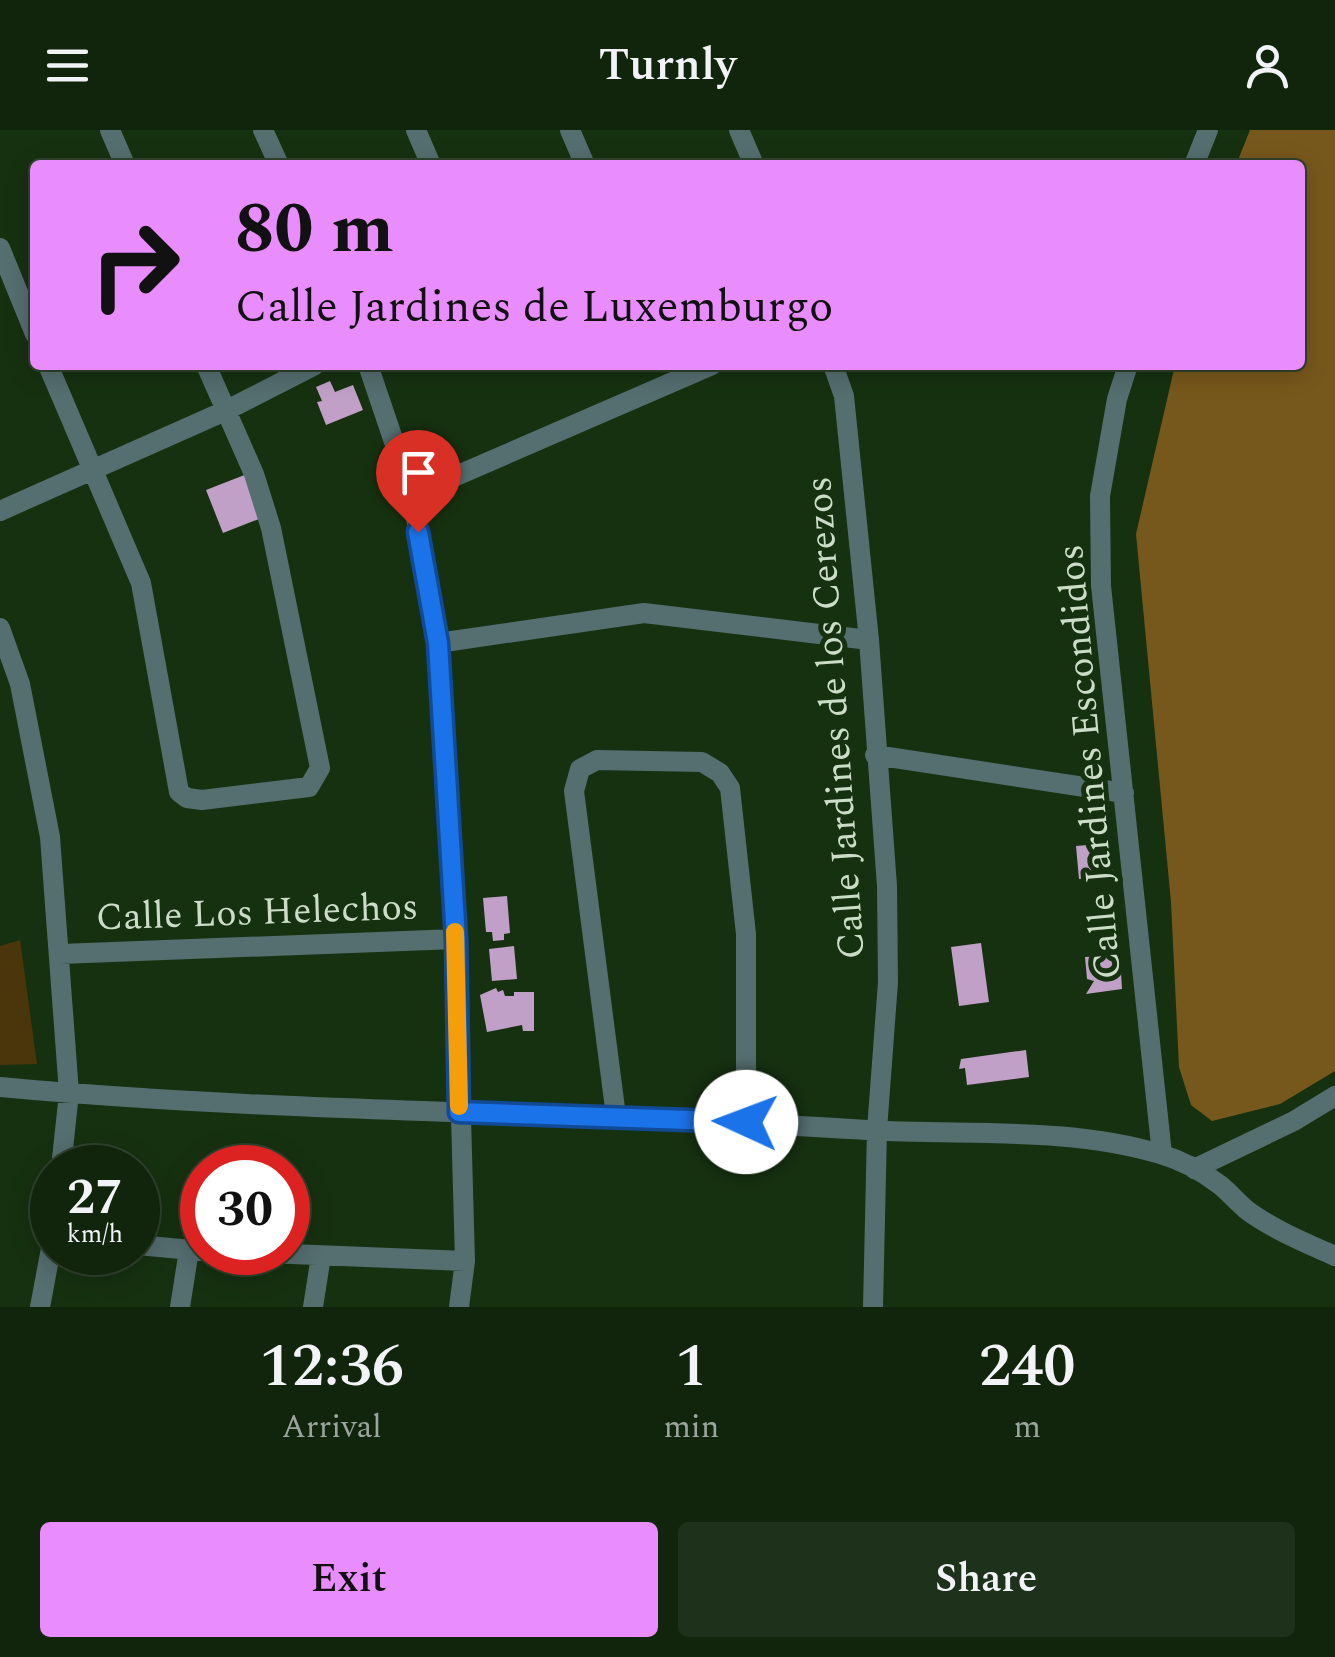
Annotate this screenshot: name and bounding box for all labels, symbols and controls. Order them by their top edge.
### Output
text: Turnly [598,31,737,100]
icon: menu [40,38,95,93]
icon: person [1240,38,1295,93]
text: 80 m [235,177,394,283]
icon: right [70,200,200,330]
text: Calle Jardines de Luxemburgo [235,273,833,342]
pin [376,430,461,533]
icon: arrive [391,445,446,500]
street label: Calle Jardines de los Cerezos [790,474,882,961]
street label: Calle Jardines Escondidos [1042,542,1138,982]
street label: Calle Los Helechos [95,878,419,948]
position arrow [694,1070,798,1174]
speed limit sign: 30 [180,1145,310,1275]
text: 27 [67,1160,123,1236]
text: km/h [67,1216,123,1254]
text: 12:36 [260,1321,404,1413]
text: 1 [675,1321,708,1413]
text: 240 [979,1321,1075,1413]
text: Arrival [282,1403,382,1452]
text: min [663,1403,719,1452]
text: m [1013,1403,1041,1452]
button: Exit [40,1522,658,1637]
button: Share [678,1522,1295,1637]

